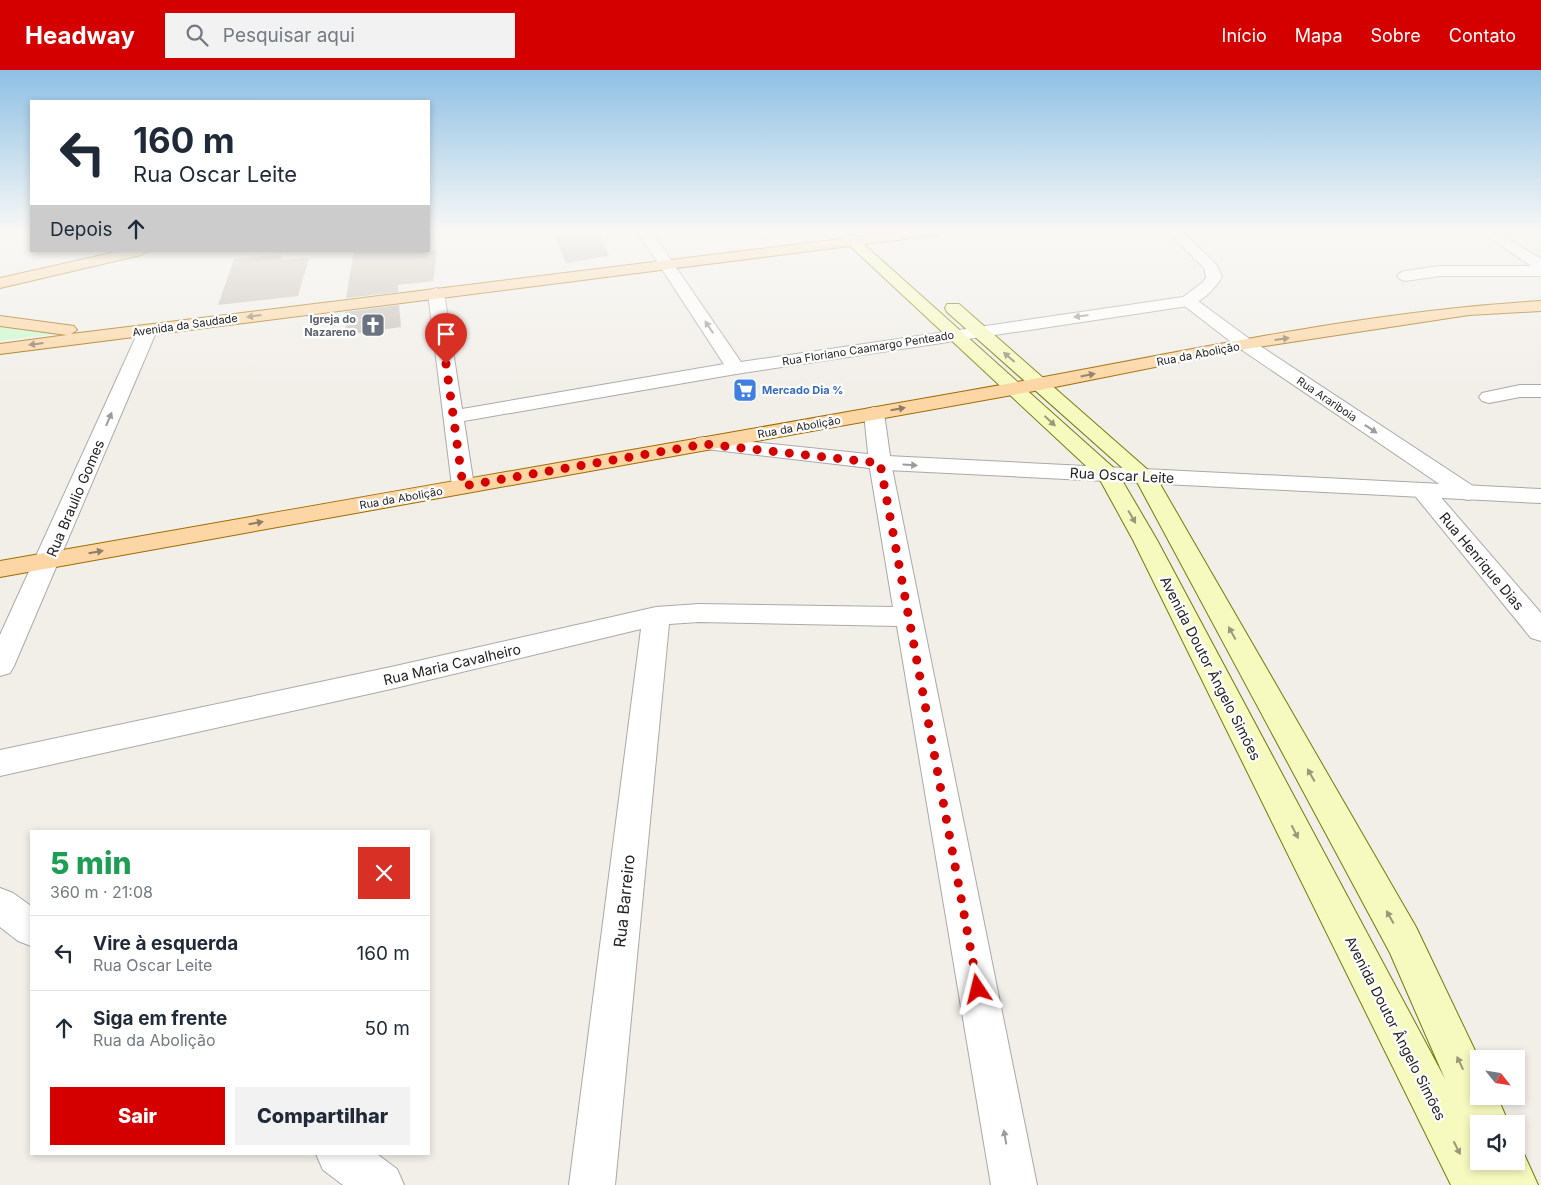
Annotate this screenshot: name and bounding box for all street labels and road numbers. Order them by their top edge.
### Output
street label: Avenida da Saudade [131,311,239,339]
street label: Rua Floriano Caamargo Penteado [781,327,955,369]
street label: Rua da Abolição [1155,339,1241,369]
street label: Rua Arariboia [1294,374,1360,424]
street label: Rua da Abolição [756,413,842,441]
street label: Rua Braulio Gomes [43,437,107,559]
street label: Rua Oscar Leite [1069,464,1175,486]
street label: Rua da Abolição [358,484,444,512]
street label: Rua Henrique Dias [1436,509,1528,613]
street label: Avenida Doutor Ângelo Simões [1157,573,1265,763]
street label: Rua Maria Cavalheiro [382,640,522,688]
street label: Rua Barreiro [609,854,639,948]
street label: Avenida Doutor Ângelo Simões [1342,933,1450,1123]

